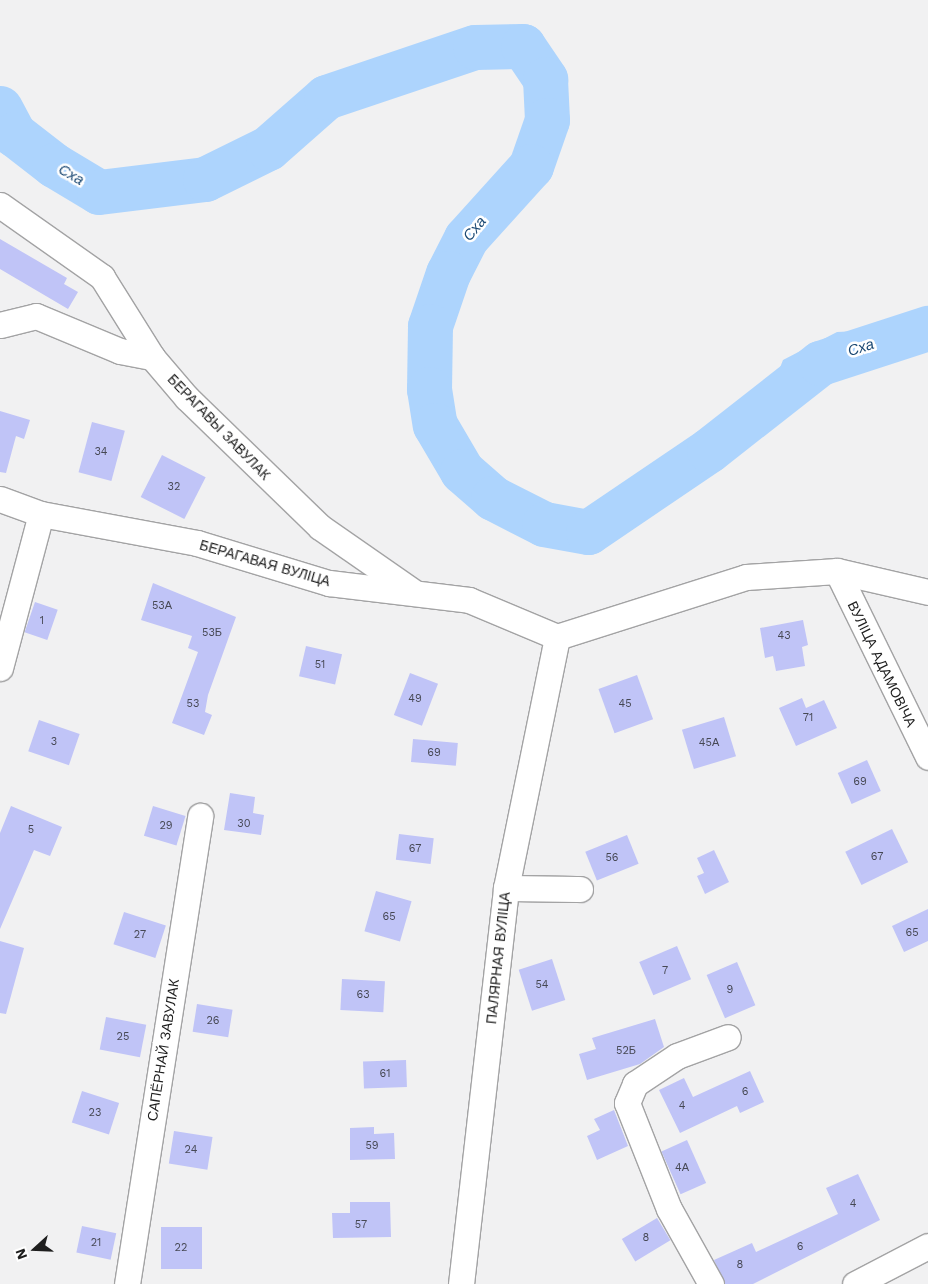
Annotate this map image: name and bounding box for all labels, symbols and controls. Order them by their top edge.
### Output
water label: Сха [55,161,87,189]
water label: Сха [460,213,490,245]
water label: Сха [846,335,876,361]
street label: БЕРАГАВЫ ЗАВУЛАК [164,371,274,483]
house number: 34 [94,445,108,459]
house number: 32 [168,480,180,494]
street label: БЕРАГАВАЯ ВУЛІЦА [198,536,332,590]
street label: ВУЛІЦА АДАМОВІЧА [844,598,920,730]
house number: 53А [152,599,172,613]
house number: 1 [40,614,44,628]
house number: 53Б [202,626,222,640]
house number: 43 [777,629,791,643]
house number: 51 [315,658,325,672]
house number: 49 [408,692,422,706]
house number: 53 [187,697,199,711]
house number: 45 [618,697,632,711]
house number: 71 [803,711,813,725]
house number: 3 [51,735,57,749]
house number: 45А [699,736,719,750]
house number: 69 [427,746,441,760]
house number: 69 [853,775,867,789]
house number: 30 [237,817,251,831]
house number: 29 [159,819,173,833]
house number: 5 [28,823,34,837]
house number: 67 [409,842,421,856]
house number: 67 [871,850,883,864]
house number: 56 [605,851,619,865]
street label: ПАЛЯРНАЯ ВУЛІЦА [483,891,513,1025]
house number: 65 [382,910,396,924]
house number: 65 [905,926,919,940]
house number: 27 [134,928,146,942]
house number: 7 [662,964,668,978]
street label: САПЁРНАЙ ЗАВУЛАК [143,978,183,1122]
house number: 54 [535,978,549,992]
house number: 9 [727,983,733,997]
house number: 63 [356,988,370,1002]
house number: 26 [206,1014,220,1028]
house number: 25 [117,1030,129,1044]
house number: 52Б [616,1044,636,1058]
house number: 61 [380,1067,390,1081]
house number: 6 [742,1085,748,1099]
house number: 4 [679,1099,685,1113]
house number: 23 [89,1106,101,1120]
house number: 59 [365,1139,379,1153]
house number: 24 [185,1143,197,1157]
house number: 4А [675,1161,689,1175]
house number: 4 [850,1197,856,1211]
house number: 57 [355,1218,367,1232]
north arrow [10,1224,60,1274]
house number: 8 [643,1231,649,1245]
house number: 21 [91,1236,101,1250]
house number: 6 [797,1240,803,1254]
house number: 22 [175,1241,187,1255]
text: N [12,1247,30,1262]
house number: 8 [737,1258,743,1272]

